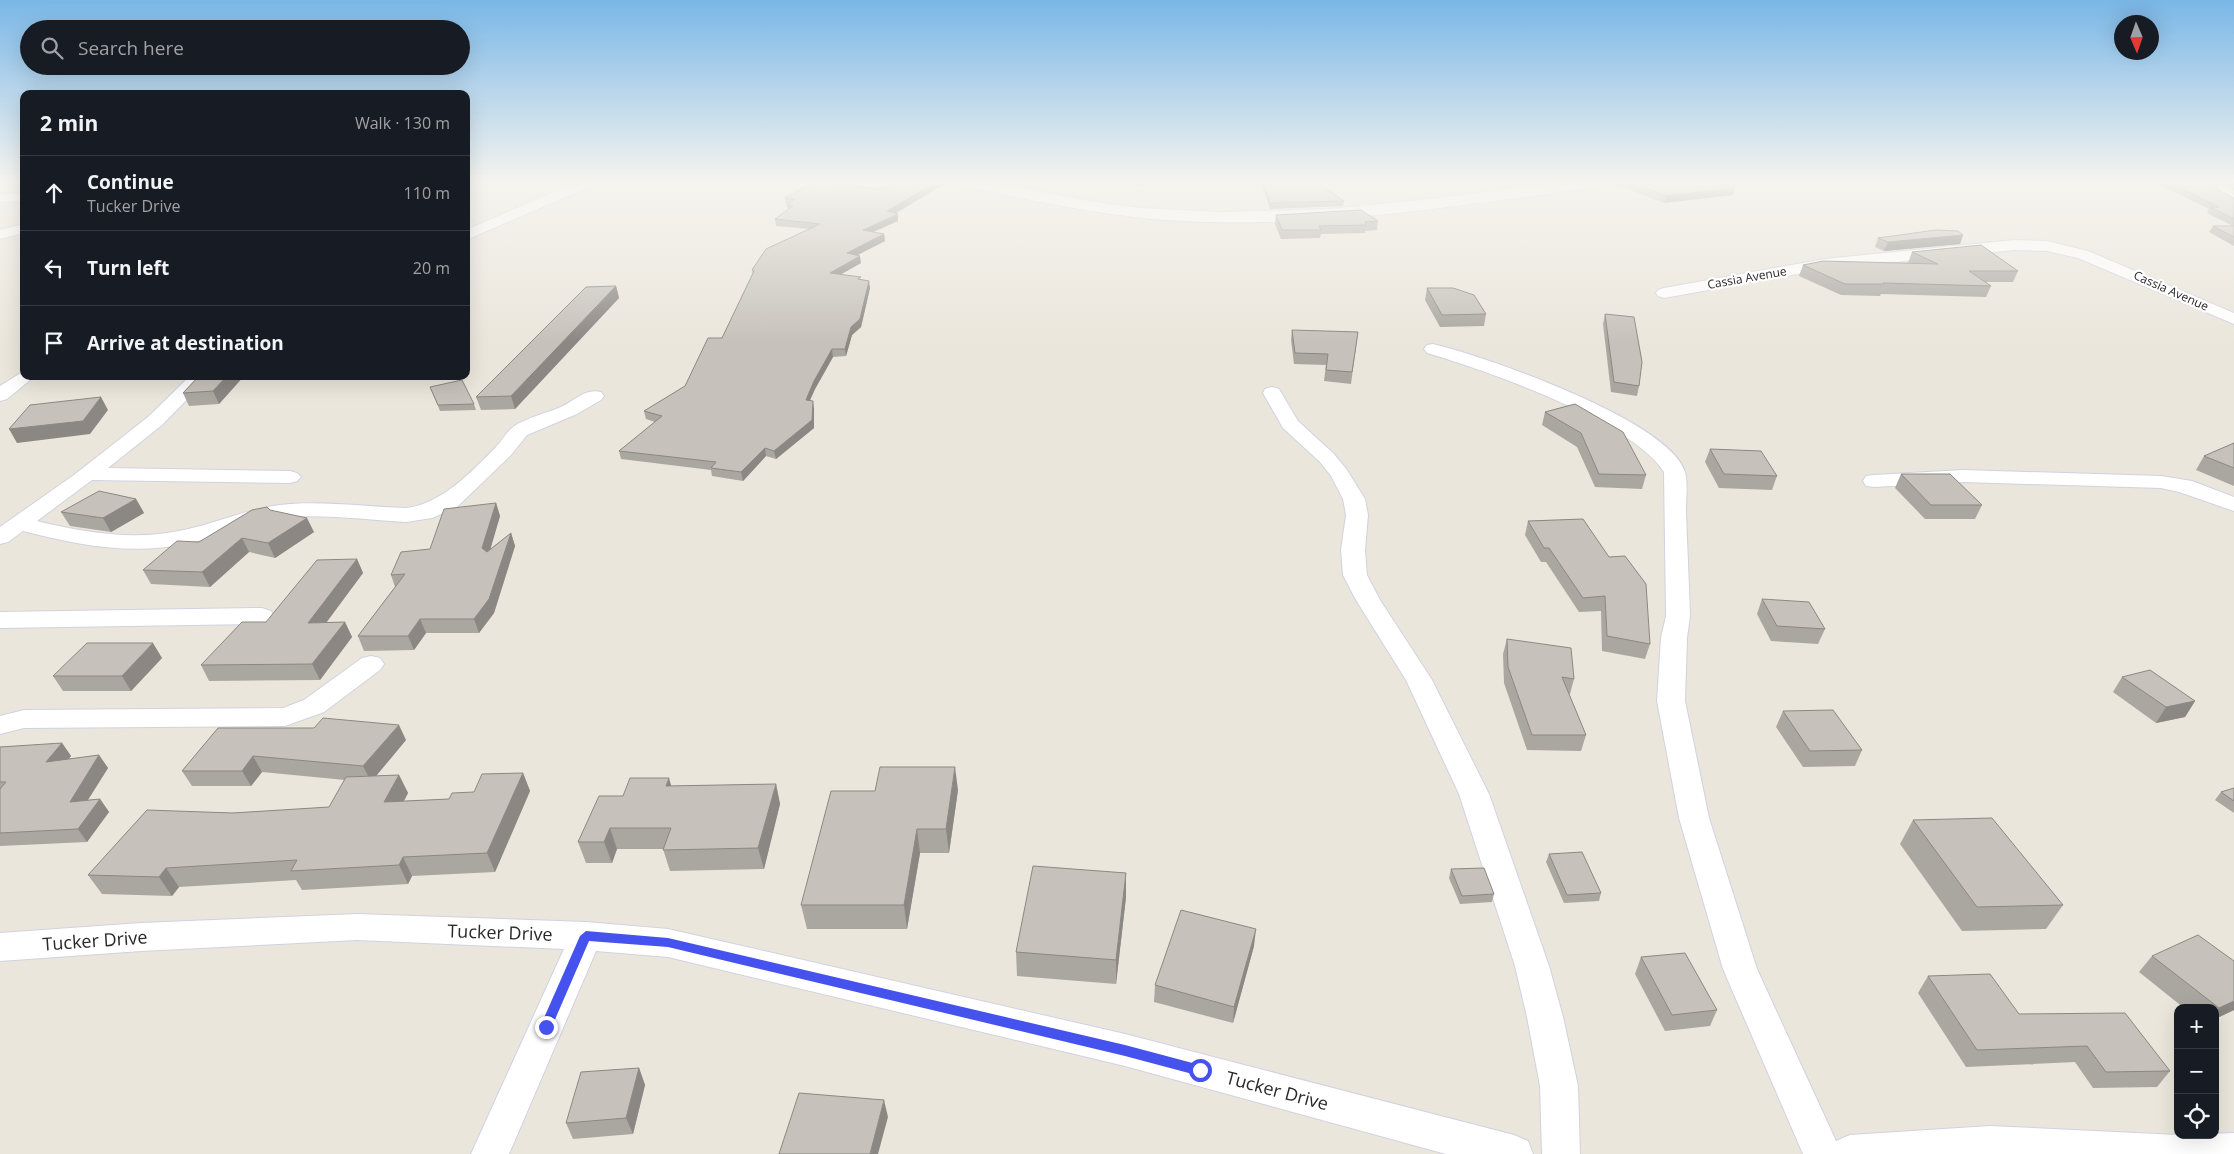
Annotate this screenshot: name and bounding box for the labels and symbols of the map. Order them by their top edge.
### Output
north arrow [2114,15,2159,60]
street label: Cassia Avenue [1706,262,1788,293]
street label: Cassia Avenue [2131,266,2212,315]
street label: Tucker Drive [447,918,553,946]
street label: Tucker Drive [42,924,148,956]
route end [535,1016,558,1039]
route start [1189,1059,1212,1082]
street label: Tucker Drive [1223,1065,1331,1115]

